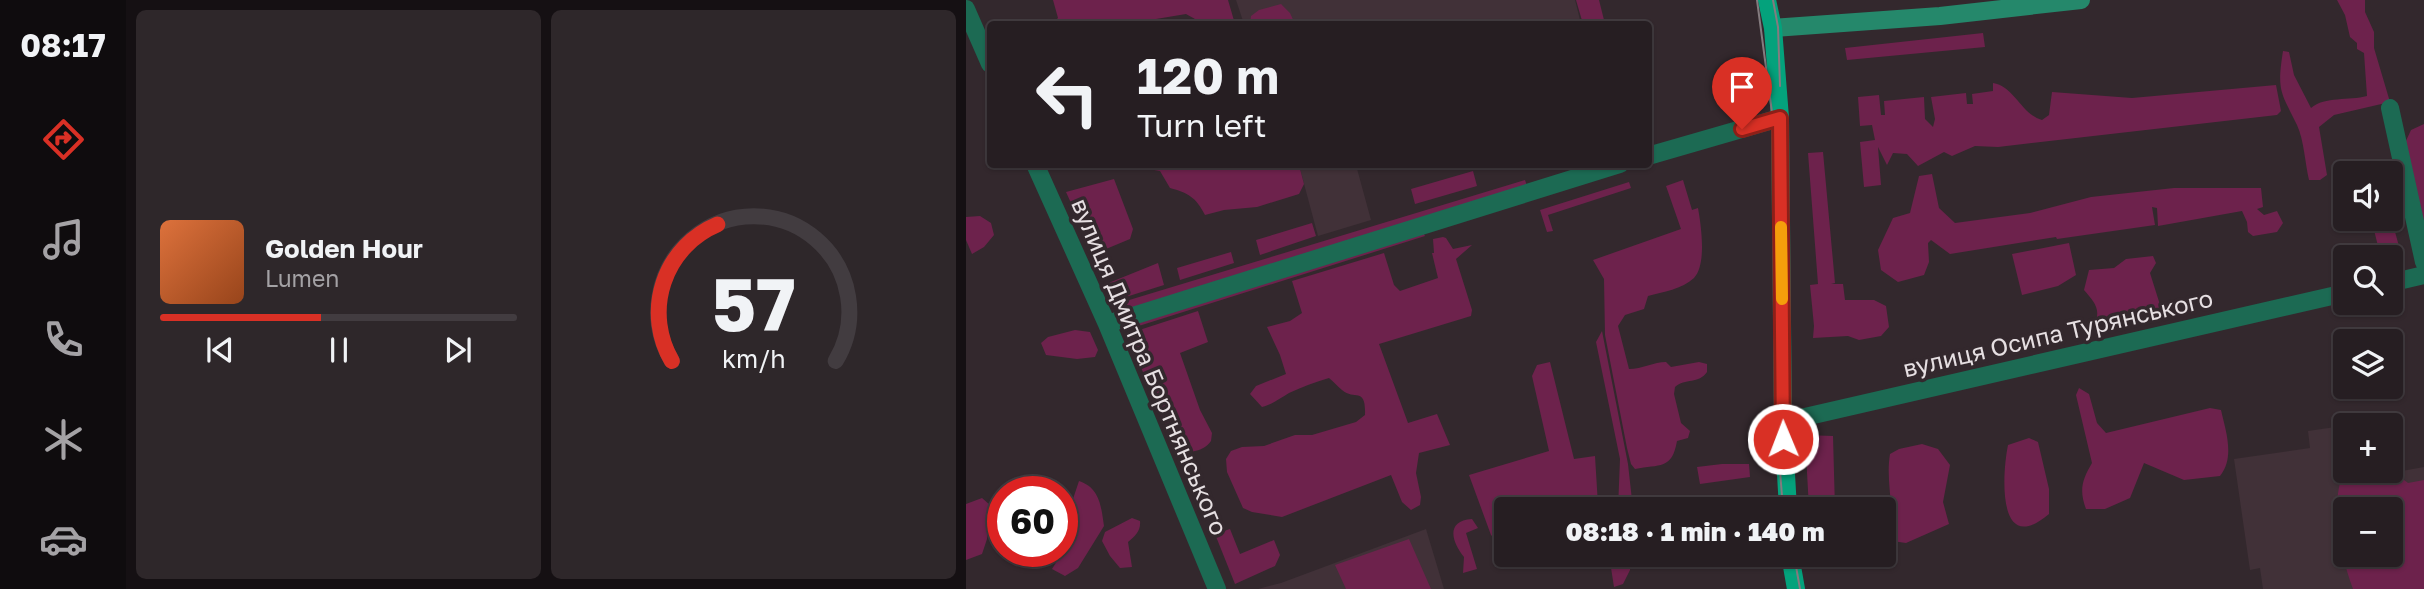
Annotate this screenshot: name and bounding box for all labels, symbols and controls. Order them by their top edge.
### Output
text: 08:17 [20,26,106,64]
text: 120 m [1137,46,1279,105]
icon: left [1022,49,1113,140]
pin [1712,57,1772,129]
icon: arrive [1723,68,1761,106]
text: Turn left [1137,106,1266,144]
icon: directions [39,115,88,164]
map controls [2333,161,2403,567]
button: sound [2333,161,2403,231]
street label: вулиця Дмитра Бортнянського [1066,194,1235,539]
icon: music [39,215,88,264]
text: Golden Hour [265,233,423,264]
button: search [2333,245,2403,315]
text: 57 [711,260,796,347]
text: Lumen [265,264,339,292]
street label: вулиця Осипа Турянського [1900,283,2215,382]
icon: phone [39,315,88,364]
button: layers [2333,329,2403,399]
icon: previous [201,331,239,369]
icon: pause [320,331,358,369]
icon: next [439,331,477,369]
text: km/h [722,342,785,373]
position arrow [1746,402,1820,476]
button: + [2333,413,2403,483]
icon: climate [39,415,88,464]
speed limit sign: 60 [987,476,1078,567]
button: − [2333,497,2403,567]
icon: car [39,515,88,564]
text: 08:18 · 1 min · 140 m [1565,516,1825,547]

